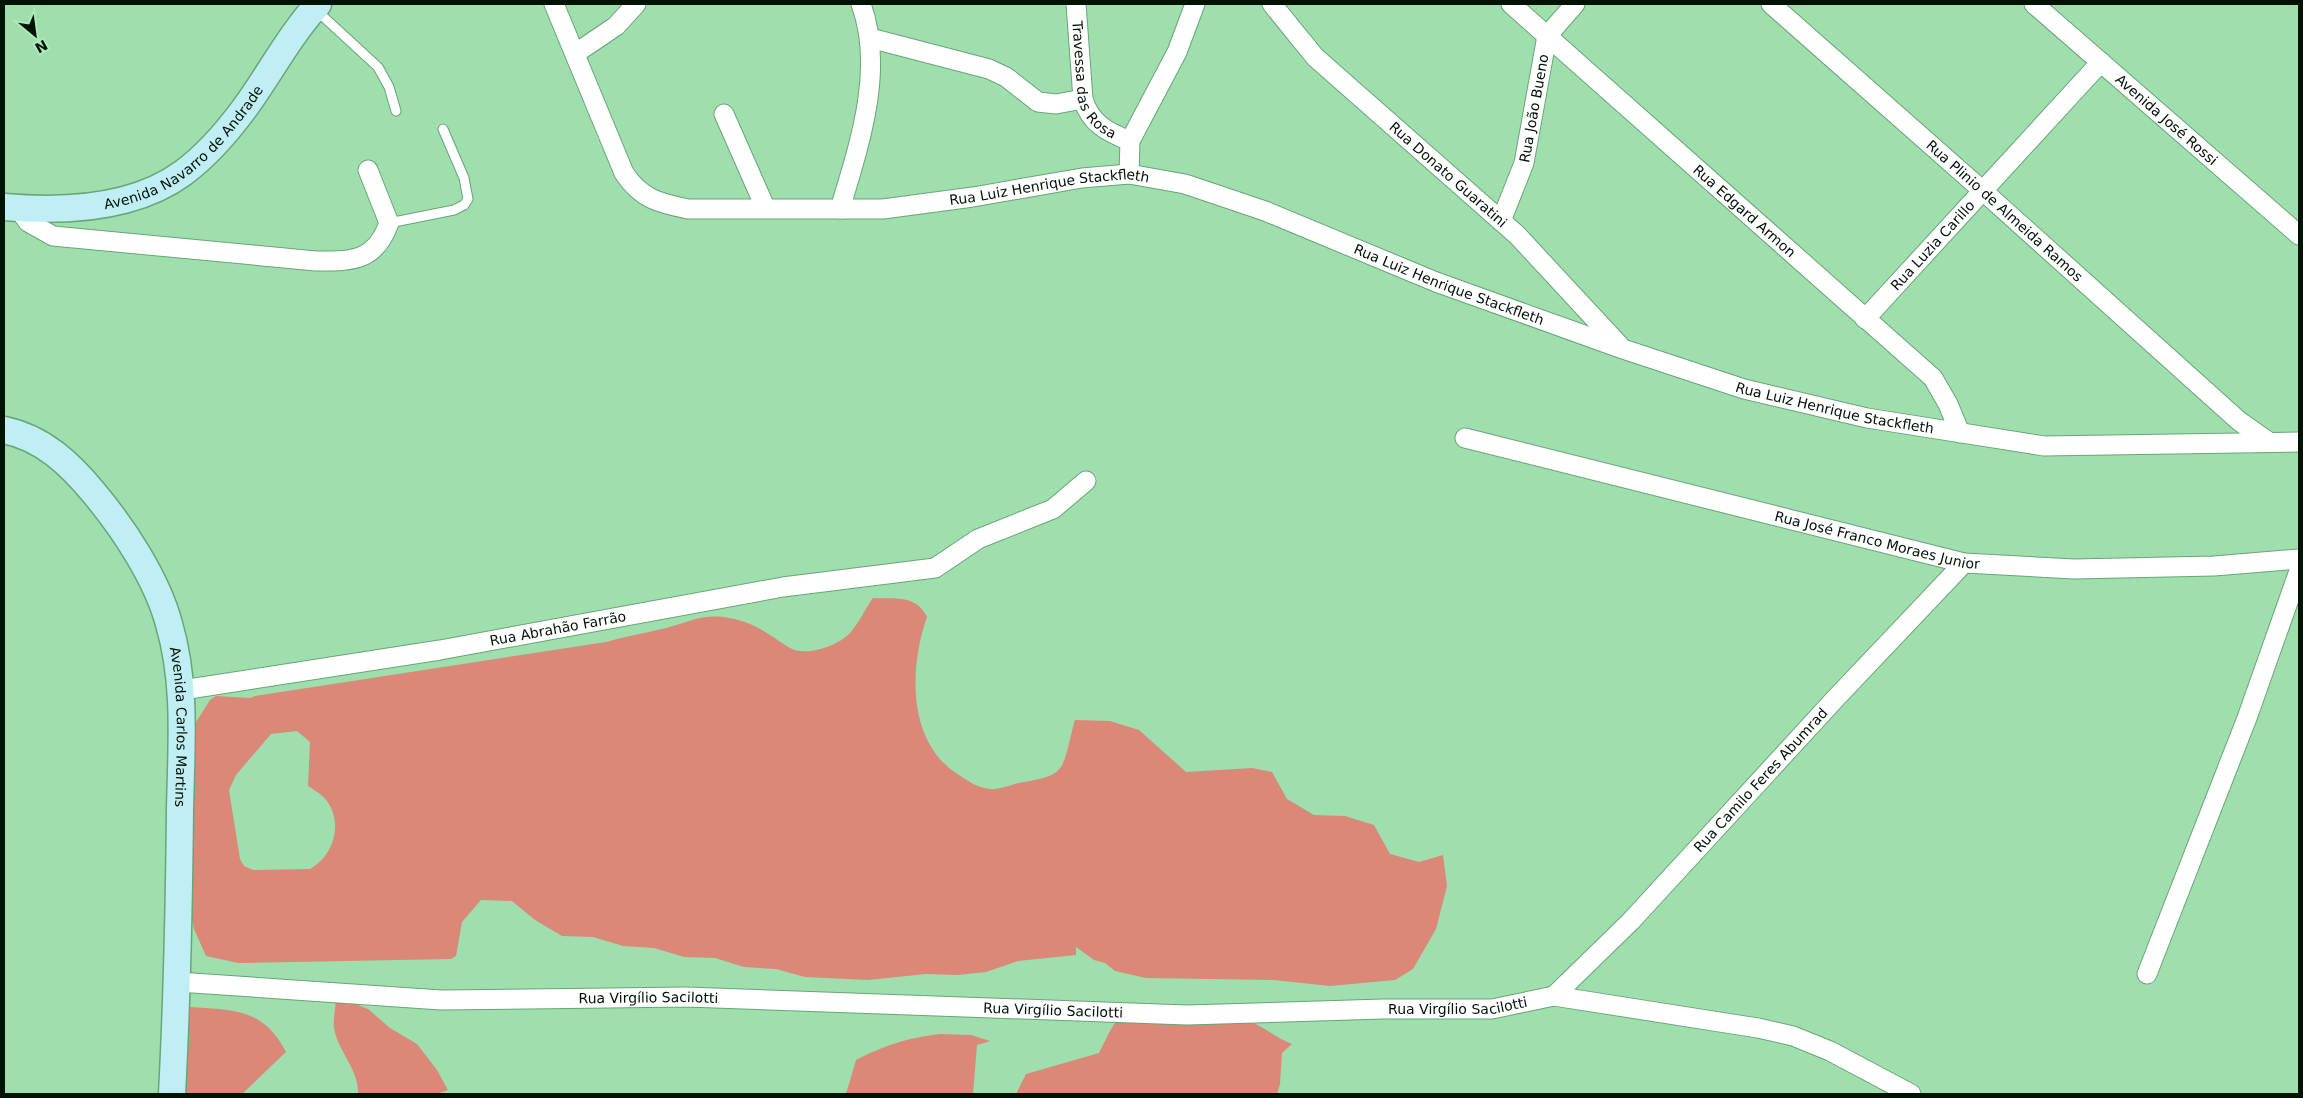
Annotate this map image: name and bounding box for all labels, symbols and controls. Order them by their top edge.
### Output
north arrow [10,10,60,60]
street label: Travessa das Rosa [1069,19,1119,142]
text: N [32,37,50,56]
street label: Rua João Bueno [1516,53,1552,164]
street label: Avenida José Rossi [2113,71,2221,168]
street label: Avenida Navarro de Andrade [102,82,266,212]
street label: Rua Donato Guaratini [1386,119,1510,231]
street label: Rua Plinio de Almeida Ramos [1923,137,2086,285]
street label: Rua Edgard Armon [1690,161,1799,260]
street label: Rua Luiz Henrique Stackfleth [948,166,1151,208]
street label: Rua Luzia Carillo [1887,197,1978,294]
street label: Rua Luiz Henrique Stackfleth [1351,241,1546,328]
street label: Rua Luiz Henrique Stackfleth [1734,379,1935,436]
street label: Rua José Franco Moraes Junior [1773,508,1981,572]
street label: Rua Abrahão Farrão [489,608,627,649]
street label: Avenida Carlos Martins [167,645,190,807]
street label: Rua Camilo Feres Abumrad [1690,705,1831,855]
street label: Rua Virgílio Sacilotti [578,989,719,1006]
street label: Rua Virgílio Sacilotti [1388,994,1529,1017]
street label: Rua Virgílio Sacilotti [983,1000,1123,1021]

